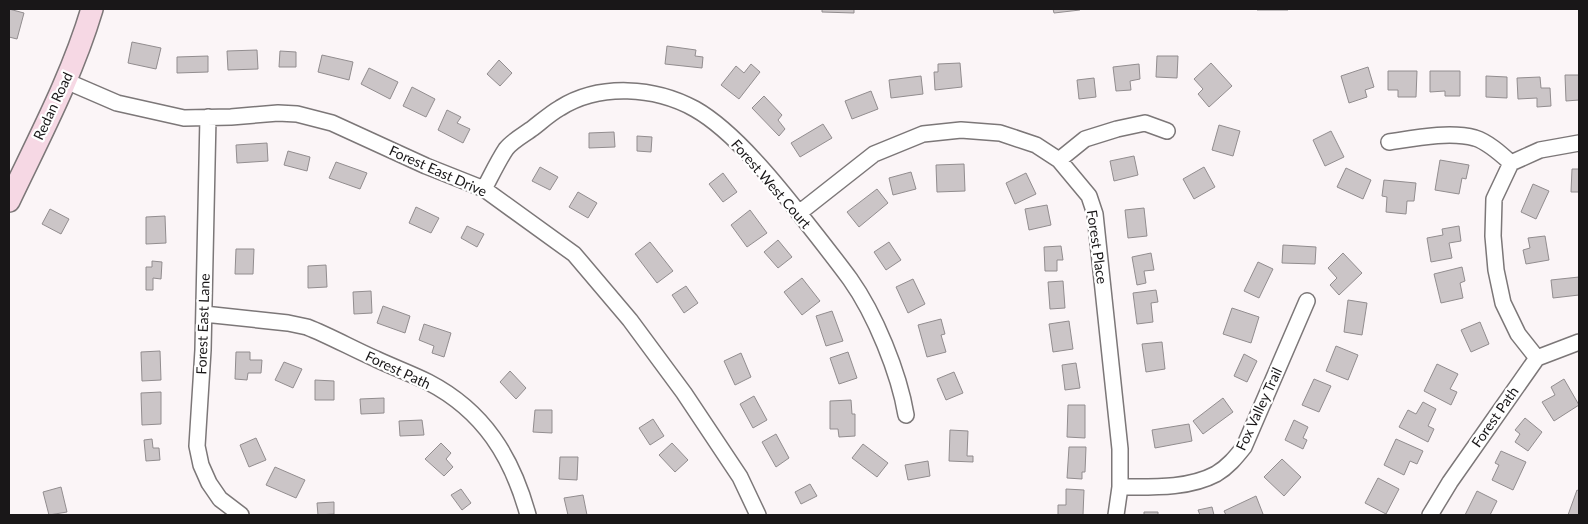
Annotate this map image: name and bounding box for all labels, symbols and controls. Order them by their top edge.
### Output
street label: Redan Road [29,69,76,142]
street label: Forest West Court [728,136,815,232]
street label: Forest East Drive [387,141,490,200]
street label: Forest Place [1084,209,1111,285]
street label: Forest East Lane [192,273,213,375]
street label: Forest Path [363,347,434,392]
street label: Fox Valley Trail [1232,365,1285,453]
street label: Forest Path [1468,383,1522,450]

